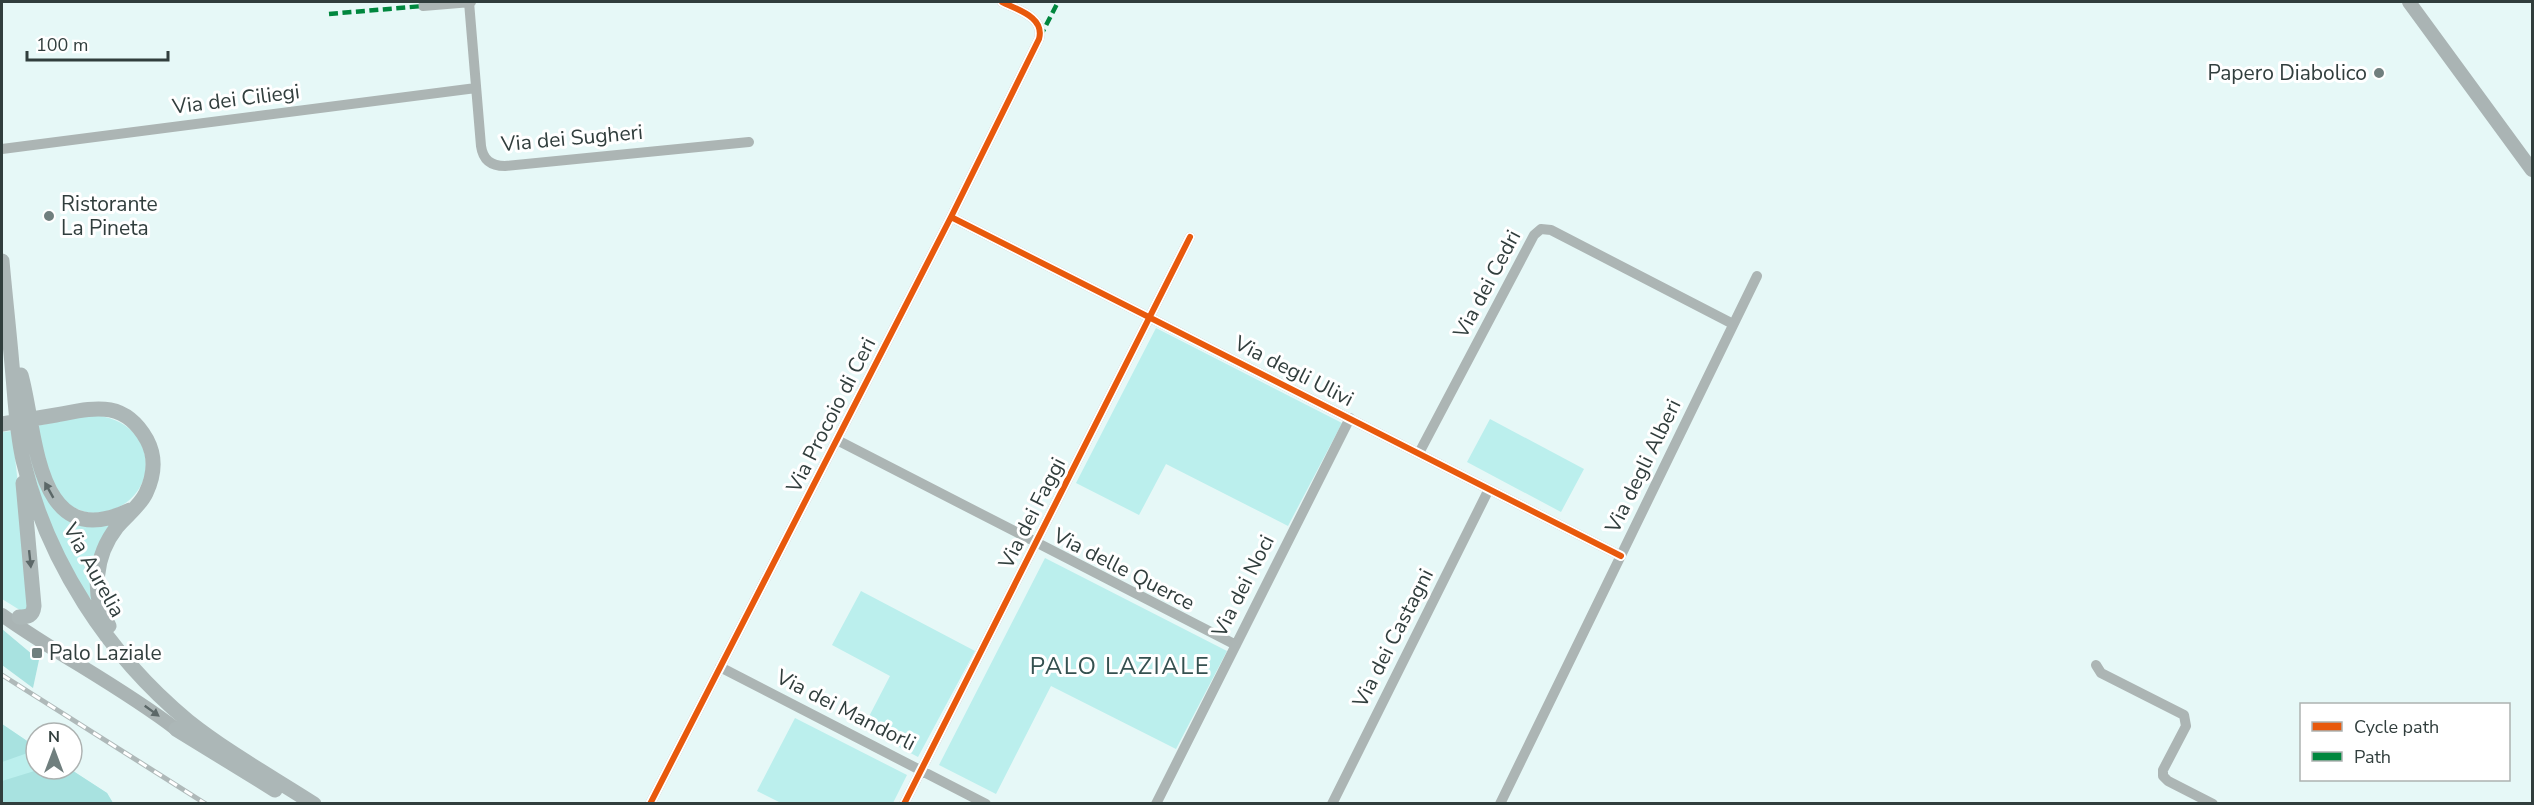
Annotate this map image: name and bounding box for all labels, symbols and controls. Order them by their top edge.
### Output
scale bar [27,24,168,62]
text: 100 m [36,33,88,57]
place label: Papero Diabolico [2207,59,2367,87]
marker: Papero Diabolico [2372,66,2386,80]
street label: Via dei Ciliegi [170,77,301,121]
street label: Via dei Sugheri [499,118,644,158]
place label: Ristorante La Pineta [61,190,158,242]
marker: Ristorante La Pineta [42,209,56,223]
street label: Via dei Cedri [1446,225,1527,344]
street label: Via degli Ulivi [1229,329,1358,413]
street label: Via Procoio di Ceri [779,333,882,498]
street label: Via degli Alberi [1598,395,1687,538]
street label: Via dei Faggi [992,453,1072,574]
one-way arrow [44,481,54,498]
street label: Via Aurelia [56,517,131,622]
street label: Via delle Querce [1048,521,1200,617]
street label: Via dei Noci [1205,530,1281,643]
one-way arrow [25,550,34,569]
street label: Via dei Castagni [1346,564,1440,713]
place label: Palo Laziale [49,639,162,667]
marker: Palo Laziale [30,646,44,660]
district label: PALO LAZIALE [1030,650,1210,682]
street label: Via dei Mandorli [771,662,921,757]
legend [2300,703,2510,781]
one-way arrow [145,705,160,717]
text: Cycle path [2354,715,2439,739]
north arrow [24,721,84,781]
text: N [48,726,60,748]
text: Path [2354,745,2391,769]

